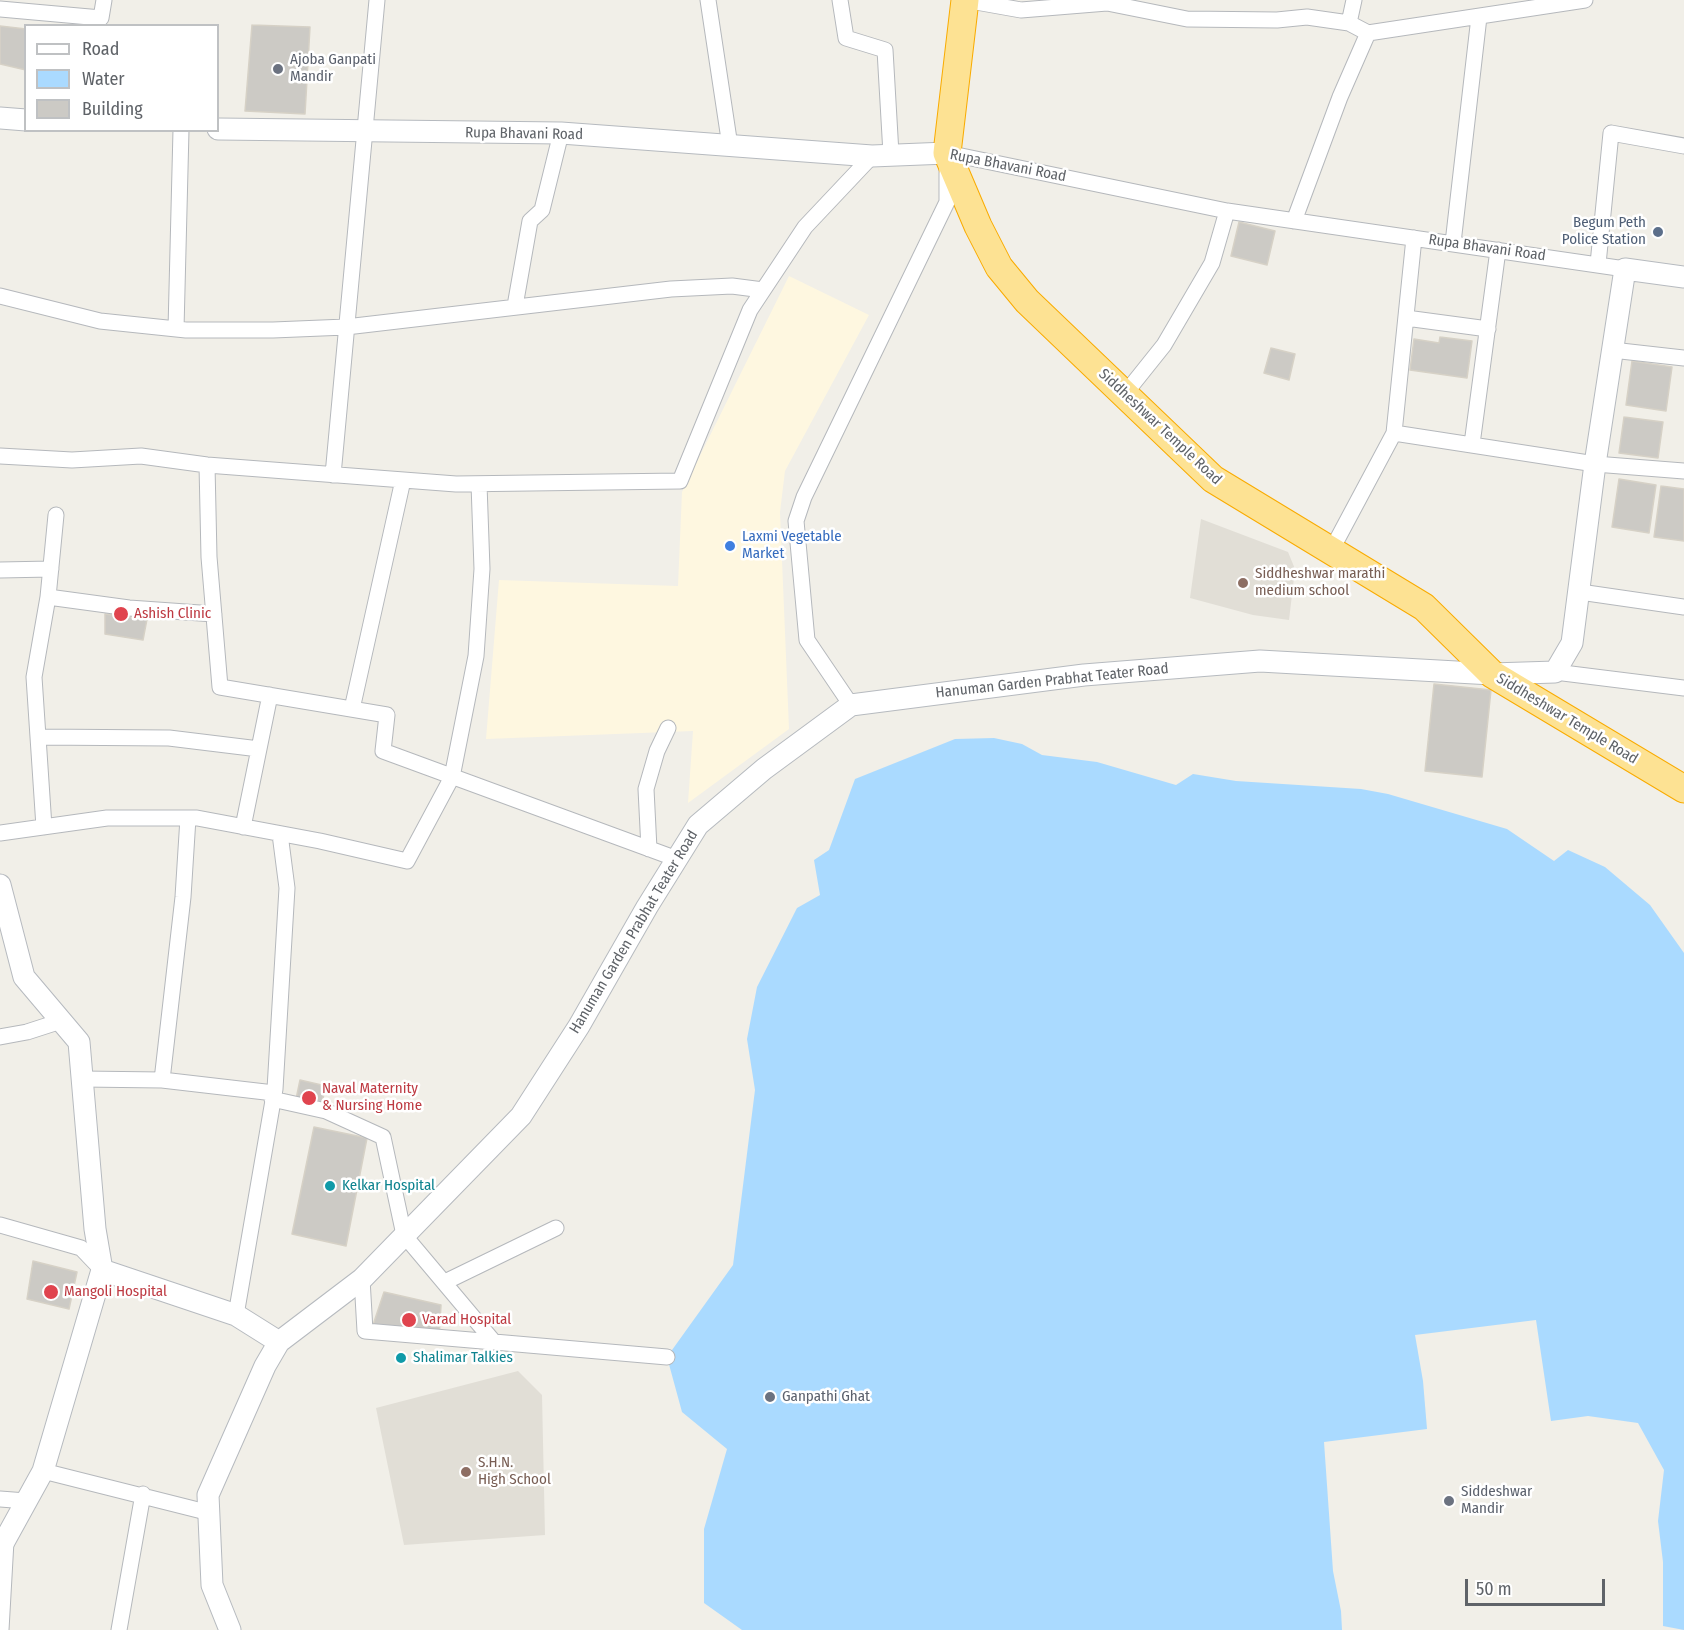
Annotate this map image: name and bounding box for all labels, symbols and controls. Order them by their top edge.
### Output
legend [24,24,219,132]
text: Road [82,38,119,60]
place label: Ajoba Ganpati Mandir [290,51,376,86]
marker: Ajoba Ganpati Mandir [271,62,285,76]
text: Water [82,68,125,90]
text: Building [82,98,143,120]
street label: Rupa Bhavani Road [465,124,583,144]
street label: Rupa Bhavani Road [948,146,1068,186]
place label: Begum Peth Police Station [1562,214,1646,249]
marker: Begum Peth Police Station [1651,225,1665,239]
street label: Rupa Bhavani Road [1427,231,1547,265]
street label: Siddheshwar Temple Road [1095,365,1225,489]
place label: Laxmi Vegetable Market [742,528,842,563]
marker: Laxmi Vegetable Market [723,539,737,553]
place label: Siddheshwar marathi medium school [1255,565,1385,600]
marker: Siddheshwar marathi medium school [1236,576,1250,590]
marker: Ashish Clinic [112,605,130,623]
place label: Ashish Clinic [134,605,211,623]
street label: Hanuman Garden Prabhat Teater Road [935,660,1169,702]
street label: Siddheshwar Temple Road [1493,670,1641,768]
street label: Hanuman Garden Prabhat Teater Road [566,827,702,1037]
place label: Naval Maternity & Nursing Home [322,1080,422,1115]
marker: Naval Maternity & Nursing Home [300,1089,318,1107]
place label: Kelkar Hospital [342,1177,435,1195]
marker: Kelkar Hospital [323,1179,337,1193]
marker: Mangoli Hospital [42,1283,60,1301]
place label: Mangoli Hospital [64,1283,167,1301]
marker: Varad Hospital [400,1311,418,1329]
place label: Varad Hospital [422,1311,511,1329]
place label: Shalimar Talkies [413,1349,513,1367]
marker: Shalimar Talkies [394,1351,408,1365]
place label: Ganpathi Ghat [782,1388,870,1406]
marker: Ganpathi Ghat [763,1390,777,1404]
place label: S.H.N. High School [478,1454,551,1489]
marker: S.H.N. High School [459,1465,473,1479]
place label: Siddeshwar Mandir [1461,1483,1532,1518]
marker: Siddeshwar Mandir [1442,1494,1456,1508]
scale bar [1468,1567,1608,1605]
text: 50 m [1476,1578,1512,1600]

